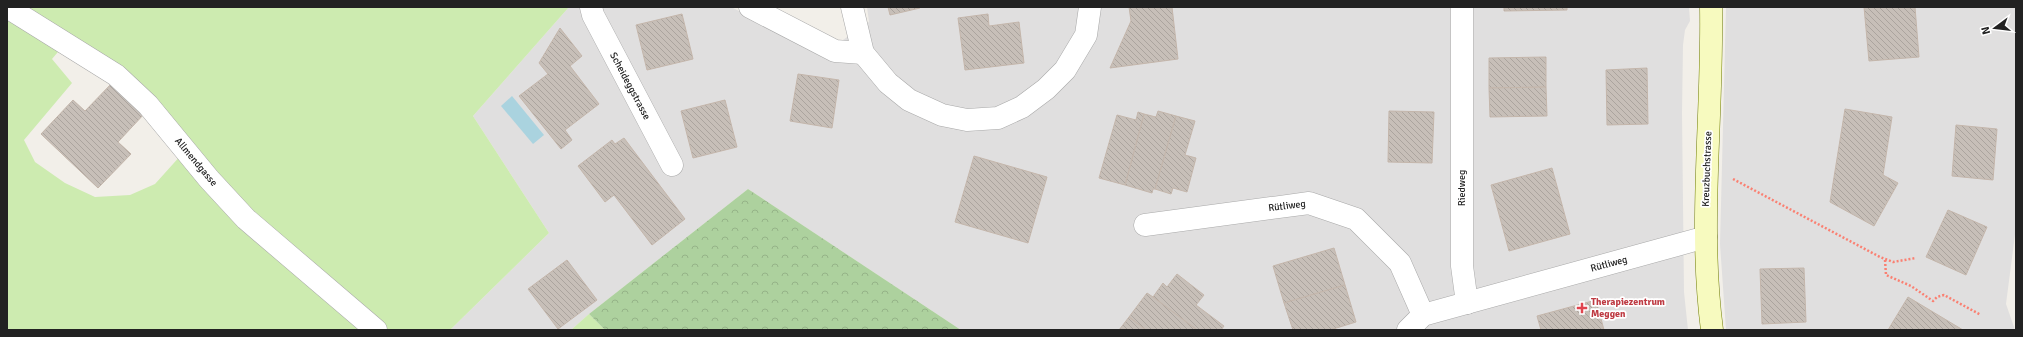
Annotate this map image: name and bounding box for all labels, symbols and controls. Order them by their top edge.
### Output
north arrow [1975,8,2015,48]
text: N [1979,25,1993,36]
street label: Scheideggstrasse [607,50,653,122]
street label: Kreuzbuchstrasse [1700,131,1714,207]
street label: Allmendgasse [172,135,220,189]
street label: Riedweg [1456,170,1468,206]
street label: Rütliweg [1268,198,1306,214]
street label: Rütliweg [1589,253,1629,275]
place label: Therapiezentrum Meggen [1591,296,1665,320]
marker: Therapiezentrum Meggen [1576,302,1588,314]

